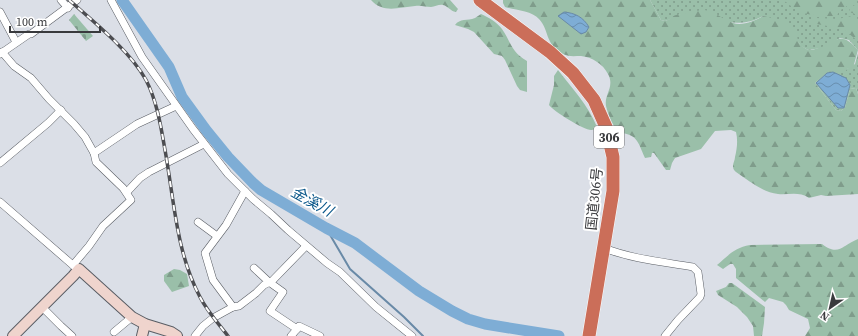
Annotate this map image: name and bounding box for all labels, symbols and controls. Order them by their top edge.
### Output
scale bar [10,8,100,34]
text: 100 m [16,14,48,30]
road number: 306 [594,126,624,148]
street label: 国道306号 [581,167,607,231]
water label: 金溪川 [287,181,339,222]
north arrow [810,288,850,328]
text: N [817,307,832,324]

